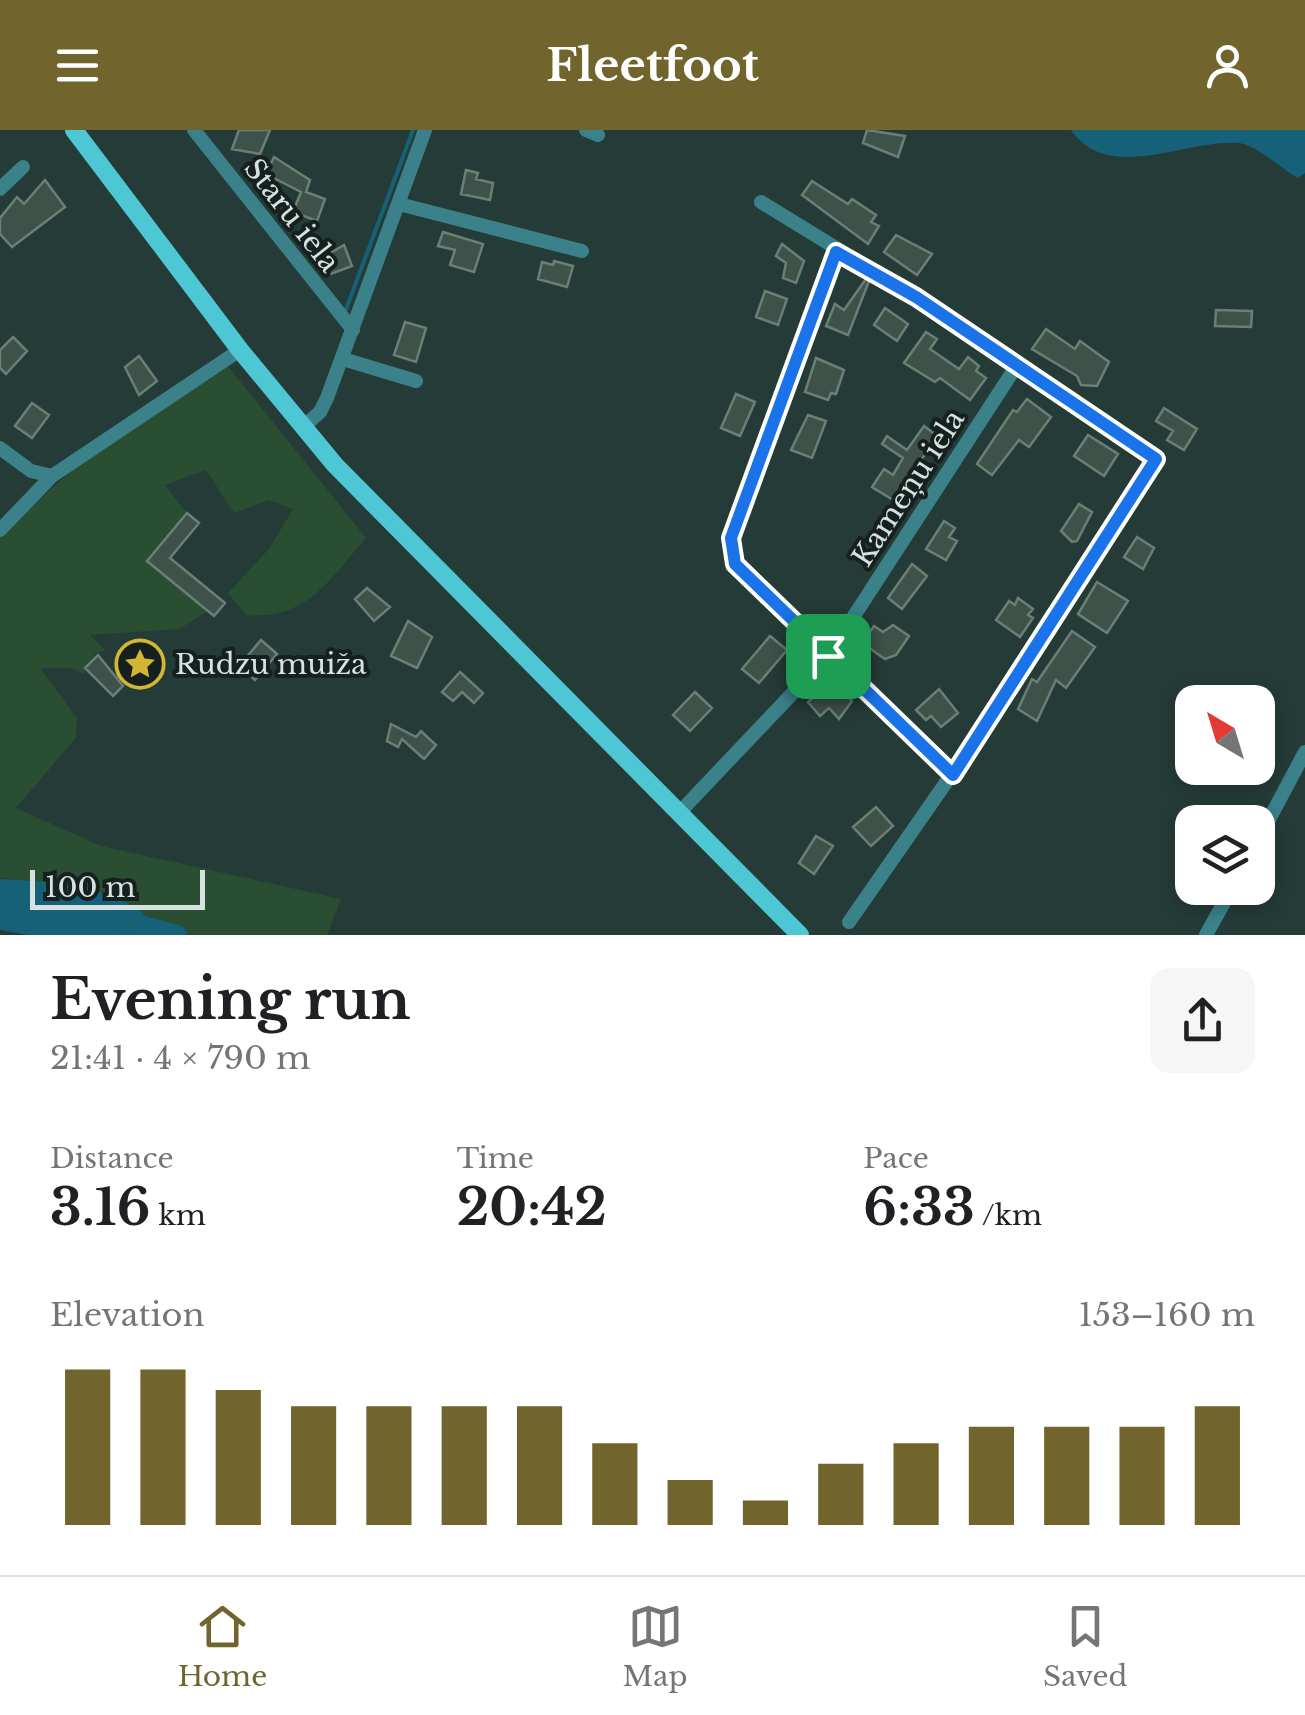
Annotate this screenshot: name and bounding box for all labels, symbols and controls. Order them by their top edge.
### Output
text: Fleetfoot [546,37,759,93]
icon: menu [50,38,105,93]
icon: person [1200,38,1255,93]
street label: Staru iela [236,152,347,279]
street label: Kameņu iela [845,403,972,573]
pin [786,614,871,699]
icon: arrive [801,629,856,684]
place icon: Rudzu muiža [114,638,166,690]
place label: Rudzu muiža [175,647,367,682]
north arrow [1175,685,1275,785]
map controls [1175,685,1275,905]
button: layers [1175,805,1275,905]
scale bar [30,865,205,910]
text: 100 m [45,870,136,905]
text: Evening run [50,966,410,1034]
button: share [1150,968,1255,1073]
text: 21:41 · 4 × 790 m [50,1038,310,1078]
text: Distance [50,1141,173,1176]
text: Time [457,1141,534,1176]
text: Pace [863,1141,929,1176]
text: 3.16 [50,1176,150,1239]
text: 20:42 [457,1176,607,1239]
text: 6:33 [863,1176,975,1239]
text: km [150,1198,206,1233]
text: /km [975,1198,1042,1233]
text: Elevation [50,1295,204,1335]
text: 153–160 m [1078,1295,1255,1335]
tab: Home [178,1599,267,1694]
tab: Map [623,1599,688,1694]
tab: Saved [1043,1599,1127,1694]

